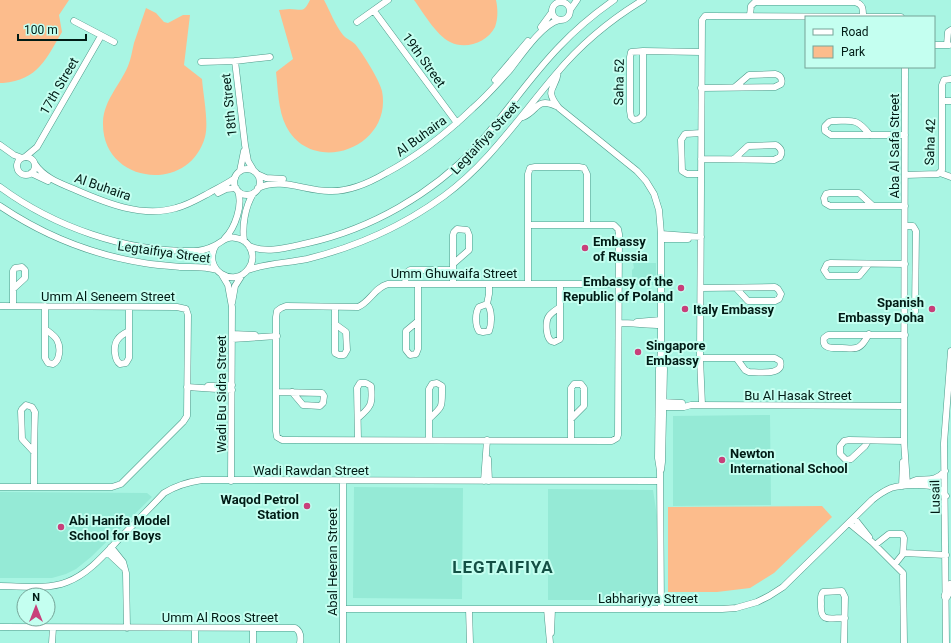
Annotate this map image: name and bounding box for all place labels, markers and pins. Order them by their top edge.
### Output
place label: Embassy of Russia [593,234,648,264]
marker: Embassy of Russia [580,243,590,253]
place label: Embassy of the Republic of Poland [563,274,673,304]
marker: Embassy of the Republic of Poland [676,283,686,293]
place label: Spanish Embassy Doha [838,295,924,325]
place label: Italy Embassy [693,302,775,317]
marker: Italy Embassy [680,304,690,314]
marker: Spanish Embassy Doha [927,304,937,314]
place label: Singapore Embassy [646,338,705,368]
marker: Singapore Embassy [633,347,643,357]
place label: Newton International School [730,446,848,476]
marker: Newton International School [717,455,727,465]
place label: Waqod Petrol Station [221,492,299,522]
marker: Waqod Petrol Station [302,501,312,511]
place label: Abi Hanifa Model School for Boys [69,513,170,543]
marker: Abi Hanifa Model School for Boys [56,522,66,532]

